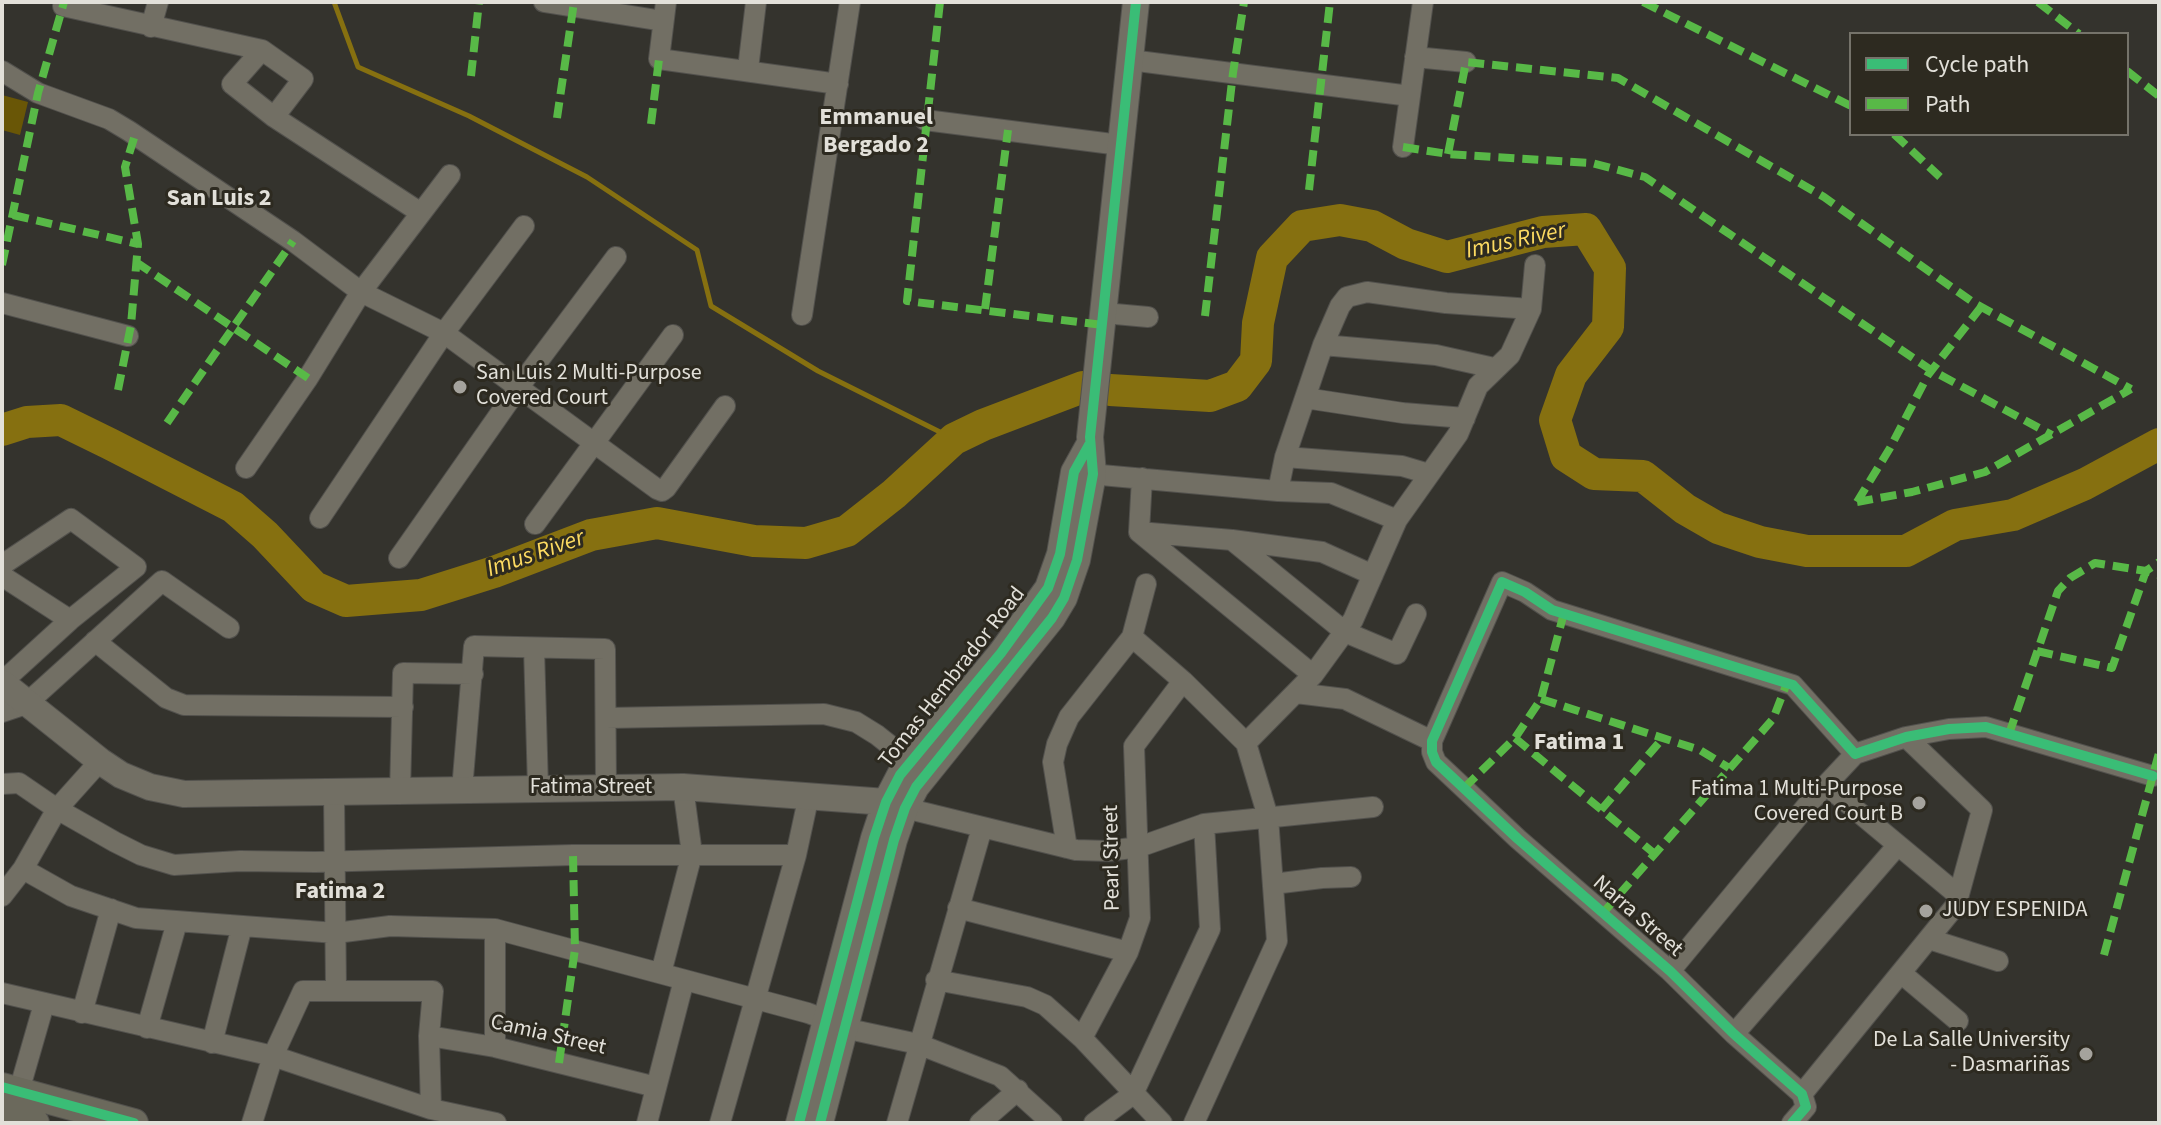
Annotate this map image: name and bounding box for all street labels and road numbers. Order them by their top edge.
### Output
street label: Tomas Hembrador Road [874,582,1032,774]
street label: Fatima Street [530,775,652,801]
street label: Pearl Street [1099,805,1127,911]
street label: Narra Street [1587,871,1687,963]
street label: Camia Street [488,1010,608,1062]

